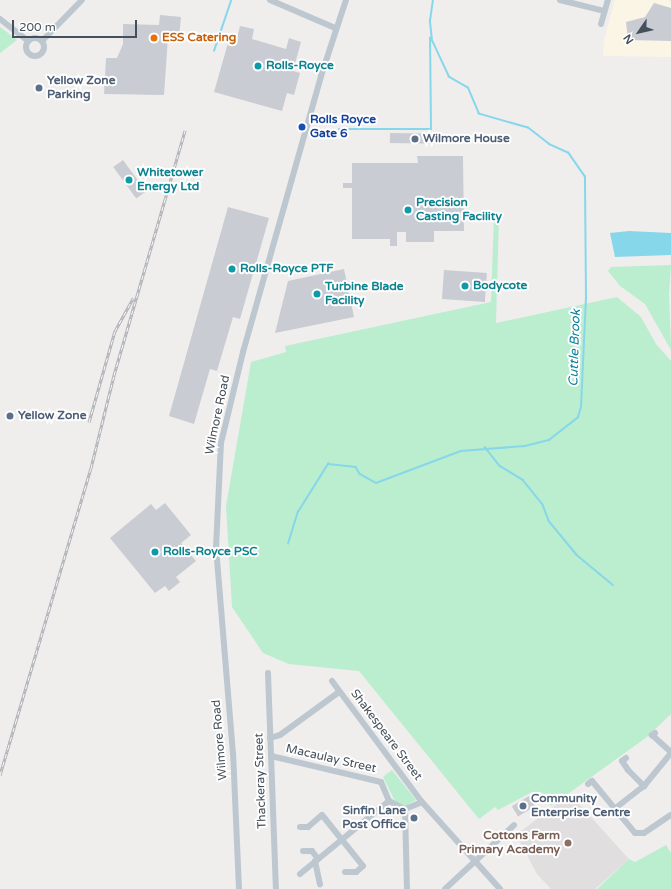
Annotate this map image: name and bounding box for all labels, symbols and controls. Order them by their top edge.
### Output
scale bar [14,12,139,38]
north arrow [619,12,659,52]
text: 200 m [19,20,56,34]
place label: ESS Catering [162,31,236,45]
text: N [621,32,636,46]
marker: ESS Catering [149,33,159,43]
place label: Rolls-Royce [266,59,334,73]
marker: Rolls-Royce [253,61,263,71]
place label: Yellow Zone Parking [47,74,115,102]
marker: Yellow Zone Parking [34,83,44,93]
place label: Rolls Royce Gate 6 [310,113,376,141]
marker: Rolls Royce Gate 6 [297,122,307,132]
place label: Wilmore House [423,132,510,146]
marker: Wilmore House [410,134,420,144]
place label: Whitetower Energy Ltd [137,166,203,194]
marker: Whitetower Energy Ltd [124,175,134,185]
place label: Precision Casting Facility [416,196,502,224]
marker: Precision Casting Facility [403,205,413,215]
place label: Rolls-Royce PTF [240,262,334,276]
marker: Rolls-Royce PTF [227,264,237,274]
place label: Bodycote [473,279,527,293]
place label: Turbine Blade Facility [325,280,404,308]
marker: Bodycote [460,281,470,291]
marker: Turbine Blade Facility [312,289,322,299]
water label: Cuttle Brook [566,309,584,387]
street label: Wilmore Road [203,374,233,456]
place label: Yellow Zone [18,409,86,423]
marker: Yellow Zone [5,411,15,421]
place label: Rolls-Royce PSC [163,545,258,559]
marker: Rolls-Royce PSC [150,547,160,557]
street label: Shakespeare Street [347,687,425,783]
street label: Wilmore Road [209,699,231,781]
street label: Thackeray Street [252,733,270,829]
street label: Macaulay Street [284,742,378,776]
place label: Community Enterprise Centre [531,792,630,820]
marker: Community Enterprise Centre [518,801,528,811]
place label: Sinfin Lane Post Office [342,804,406,832]
marker: Sinfin Lane Post Office [409,813,419,823]
place label: Cottons Farm Primary Academy [459,829,560,857]
marker: Cottons Farm Primary Academy [563,838,573,848]

